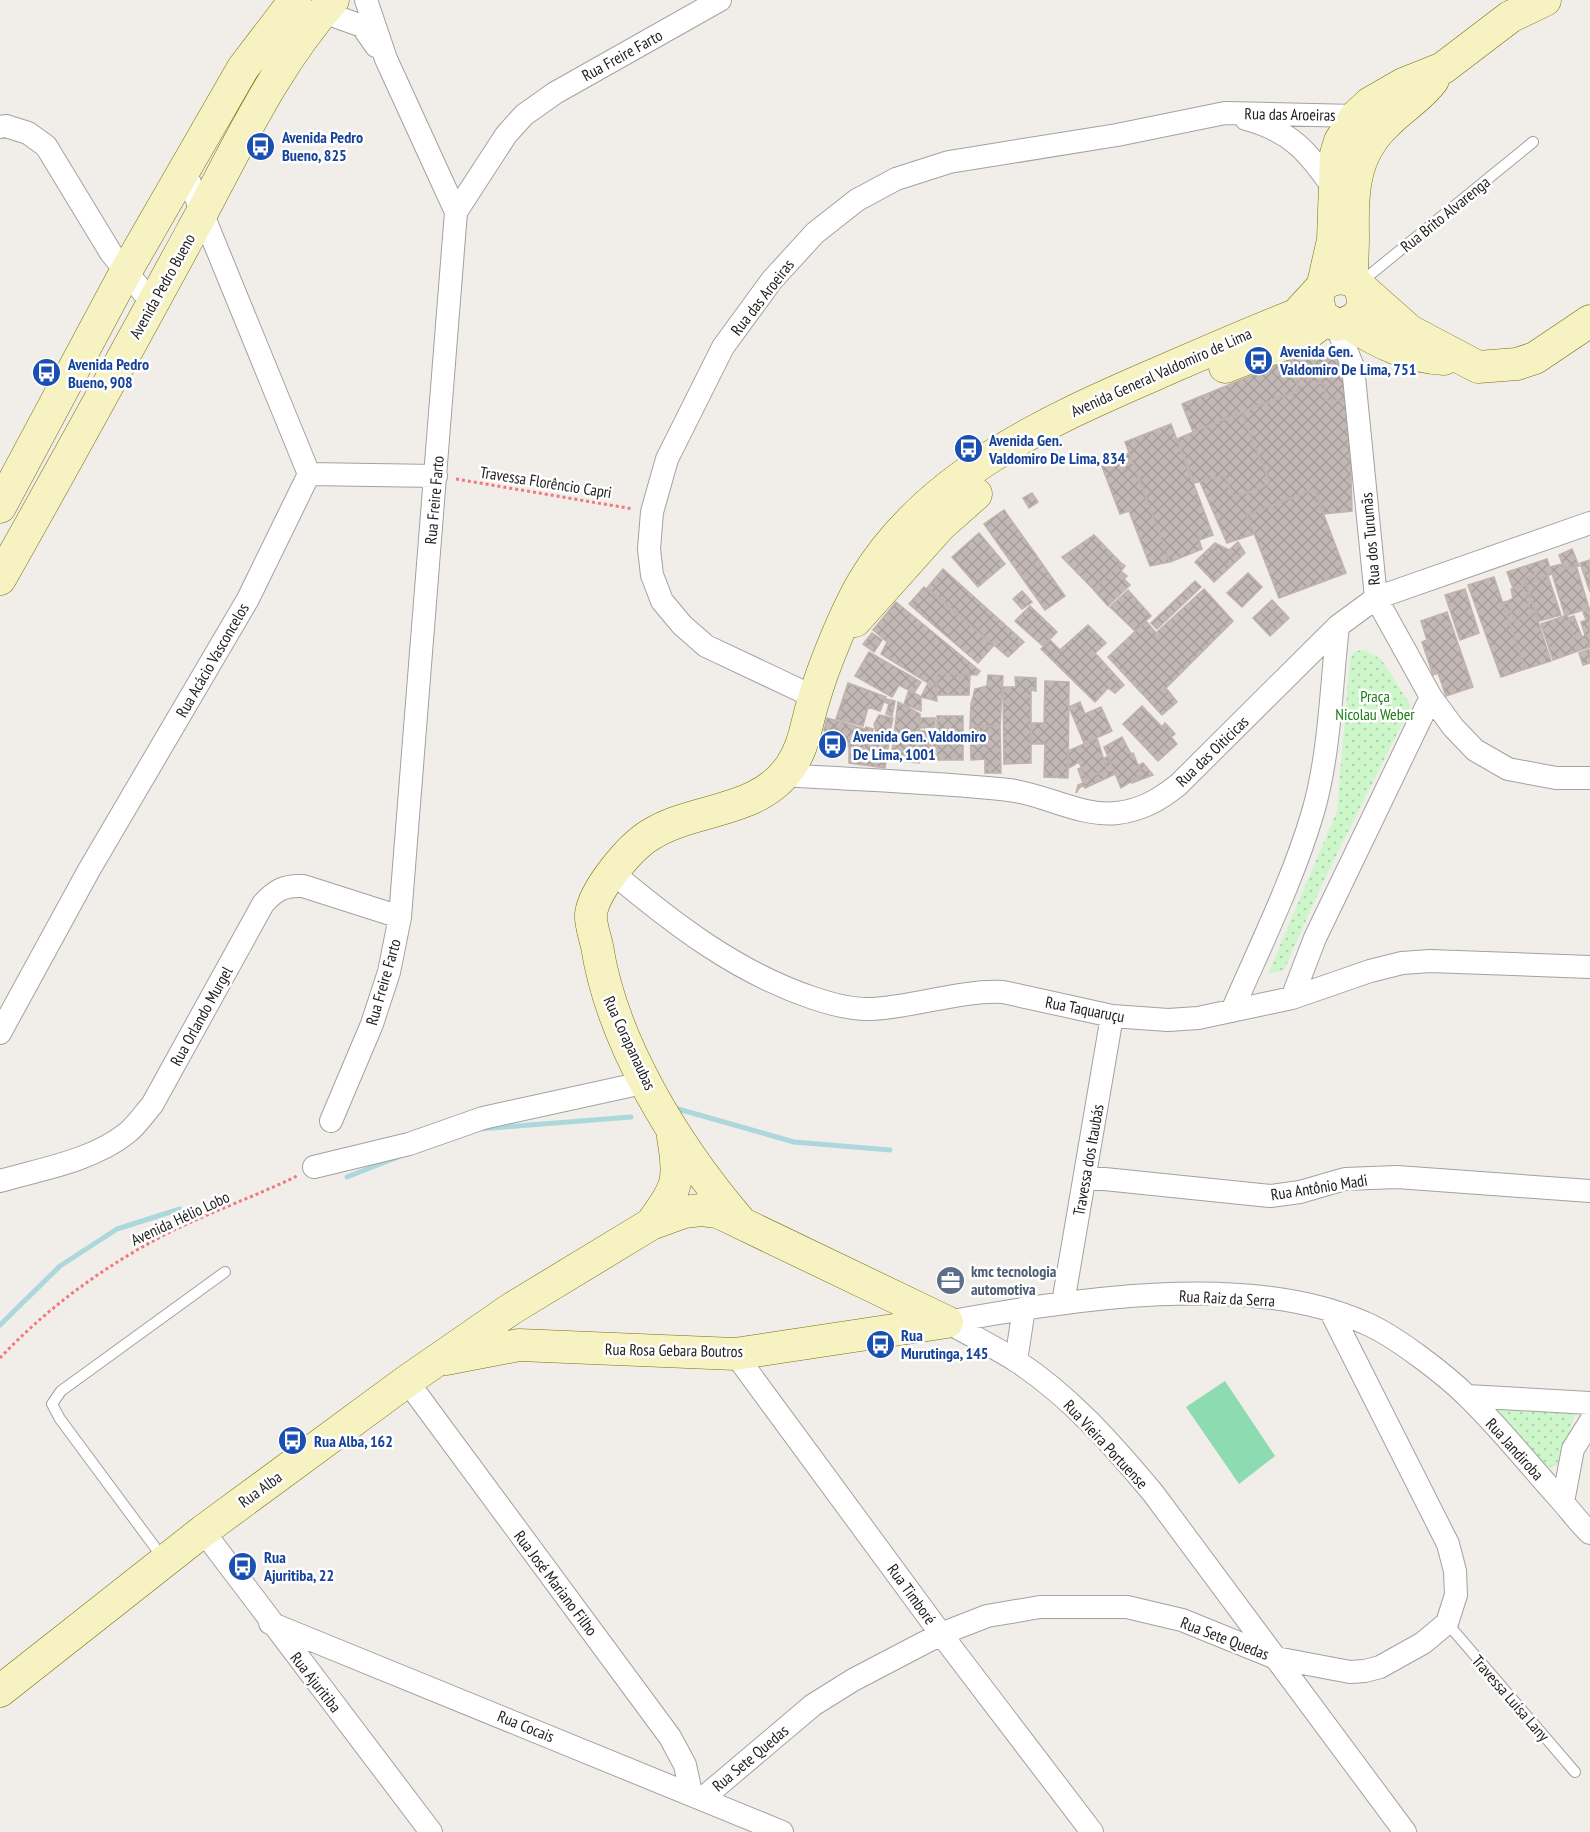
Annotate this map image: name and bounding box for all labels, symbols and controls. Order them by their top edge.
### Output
street label: Rua Freire Farto [578,25,666,85]
street label: Rua das Aroeiras [1244,103,1336,125]
place label: Avenida Pedro Bueno, 825 [281,127,363,165]
bus stop icon: Avenida Pedro Bueno, 825 [245,130,277,162]
street label: Rua Brito Alvarenga [1396,172,1494,256]
street label: Avenida Pedro Bueno [125,230,199,342]
street label: Rua das Aroeiras [726,255,798,339]
street label: Avenida General Valdomiro de Lima [1067,323,1255,421]
place label: Avenida Gen. Valdomiro De Lima, 751 [1279,341,1416,379]
bus stop icon: Avenida Gen. Valdomiro De Lima, 751 [1243,344,1275,376]
place label: Avenida Pedro Bueno, 908 [67,354,149,392]
bus stop icon: Avenida Pedro Bueno, 908 [31,357,63,389]
place label: Avenida Gen. Valdomiro De Lima, 834 [988,430,1126,468]
bus stop icon: Avenida Gen. Valdomiro De Lima, 834 [952,433,984,465]
street label: Rua Freire Farto [420,455,448,545]
street label: Travessa Florêncio Capri [479,462,613,502]
street label: Rua dos Turumãs [1356,492,1384,586]
street label: Rua Acácio Vasconcelos [171,599,253,721]
park label: Praça Nicolau Weber [1335,686,1415,724]
street label: Rua das Oiticicas [1171,711,1253,791]
place label: Avenida Gen. Valdomiro De Lima, 1001 [852,726,986,764]
bus stop icon: Avenida Gen. Valdomiro De Lima, 1001 [816,729,848,761]
street label: Rua Freire Farto [361,936,405,1027]
street label: Rua Orlando Murgel [165,962,237,1069]
street label: Rua Taquaruçu [1044,992,1126,1026]
street label: Rua Corapanaubas [599,993,661,1093]
street label: Travessa dos Itaubás [1068,1103,1108,1217]
street label: Rua Antônio Madi [1269,1169,1369,1205]
street label: Avenida Hélio Lobo [128,1186,233,1250]
place label: kmc tecnologia automotiva [971,1261,1057,1299]
office icon: kmc tecnologia automotiva [934,1264,966,1296]
street label: Rua Raiz da Serra [1178,1285,1276,1311]
place label: Rua Murutinga, 145 [901,1325,988,1363]
bus stop icon: Rua Murutinga, 145 [864,1328,896,1360]
street label: Rua Rosa Gebara Boutros [605,1339,743,1361]
street label: Rua Vieira Portuense [1060,1395,1152,1493]
street label: Rua Jandiroba [1482,1414,1548,1484]
bus stop icon: Rua Alba, 162 [277,1425,309,1457]
place label: Rua Alba, 162 [314,1431,393,1451]
street label: Rua Alba [234,1467,286,1511]
street label: Rua José Mariano Filho [510,1526,602,1640]
place label: Rua Ajuritiba, 22 [263,1547,334,1585]
bus stop icon: Rua Ajuritiba, 22 [227,1550,259,1582]
street label: Rua Timboré [883,1560,941,1628]
street label: Rua Sete Quedas [1178,1612,1272,1664]
street label: Rua Ajuritiba [286,1648,346,1716]
street label: Travessa Luísa Lany [1468,1651,1554,1745]
street label: Rua Cocais [495,1706,557,1746]
street label: Rua Sete Quedas [708,1720,792,1796]

